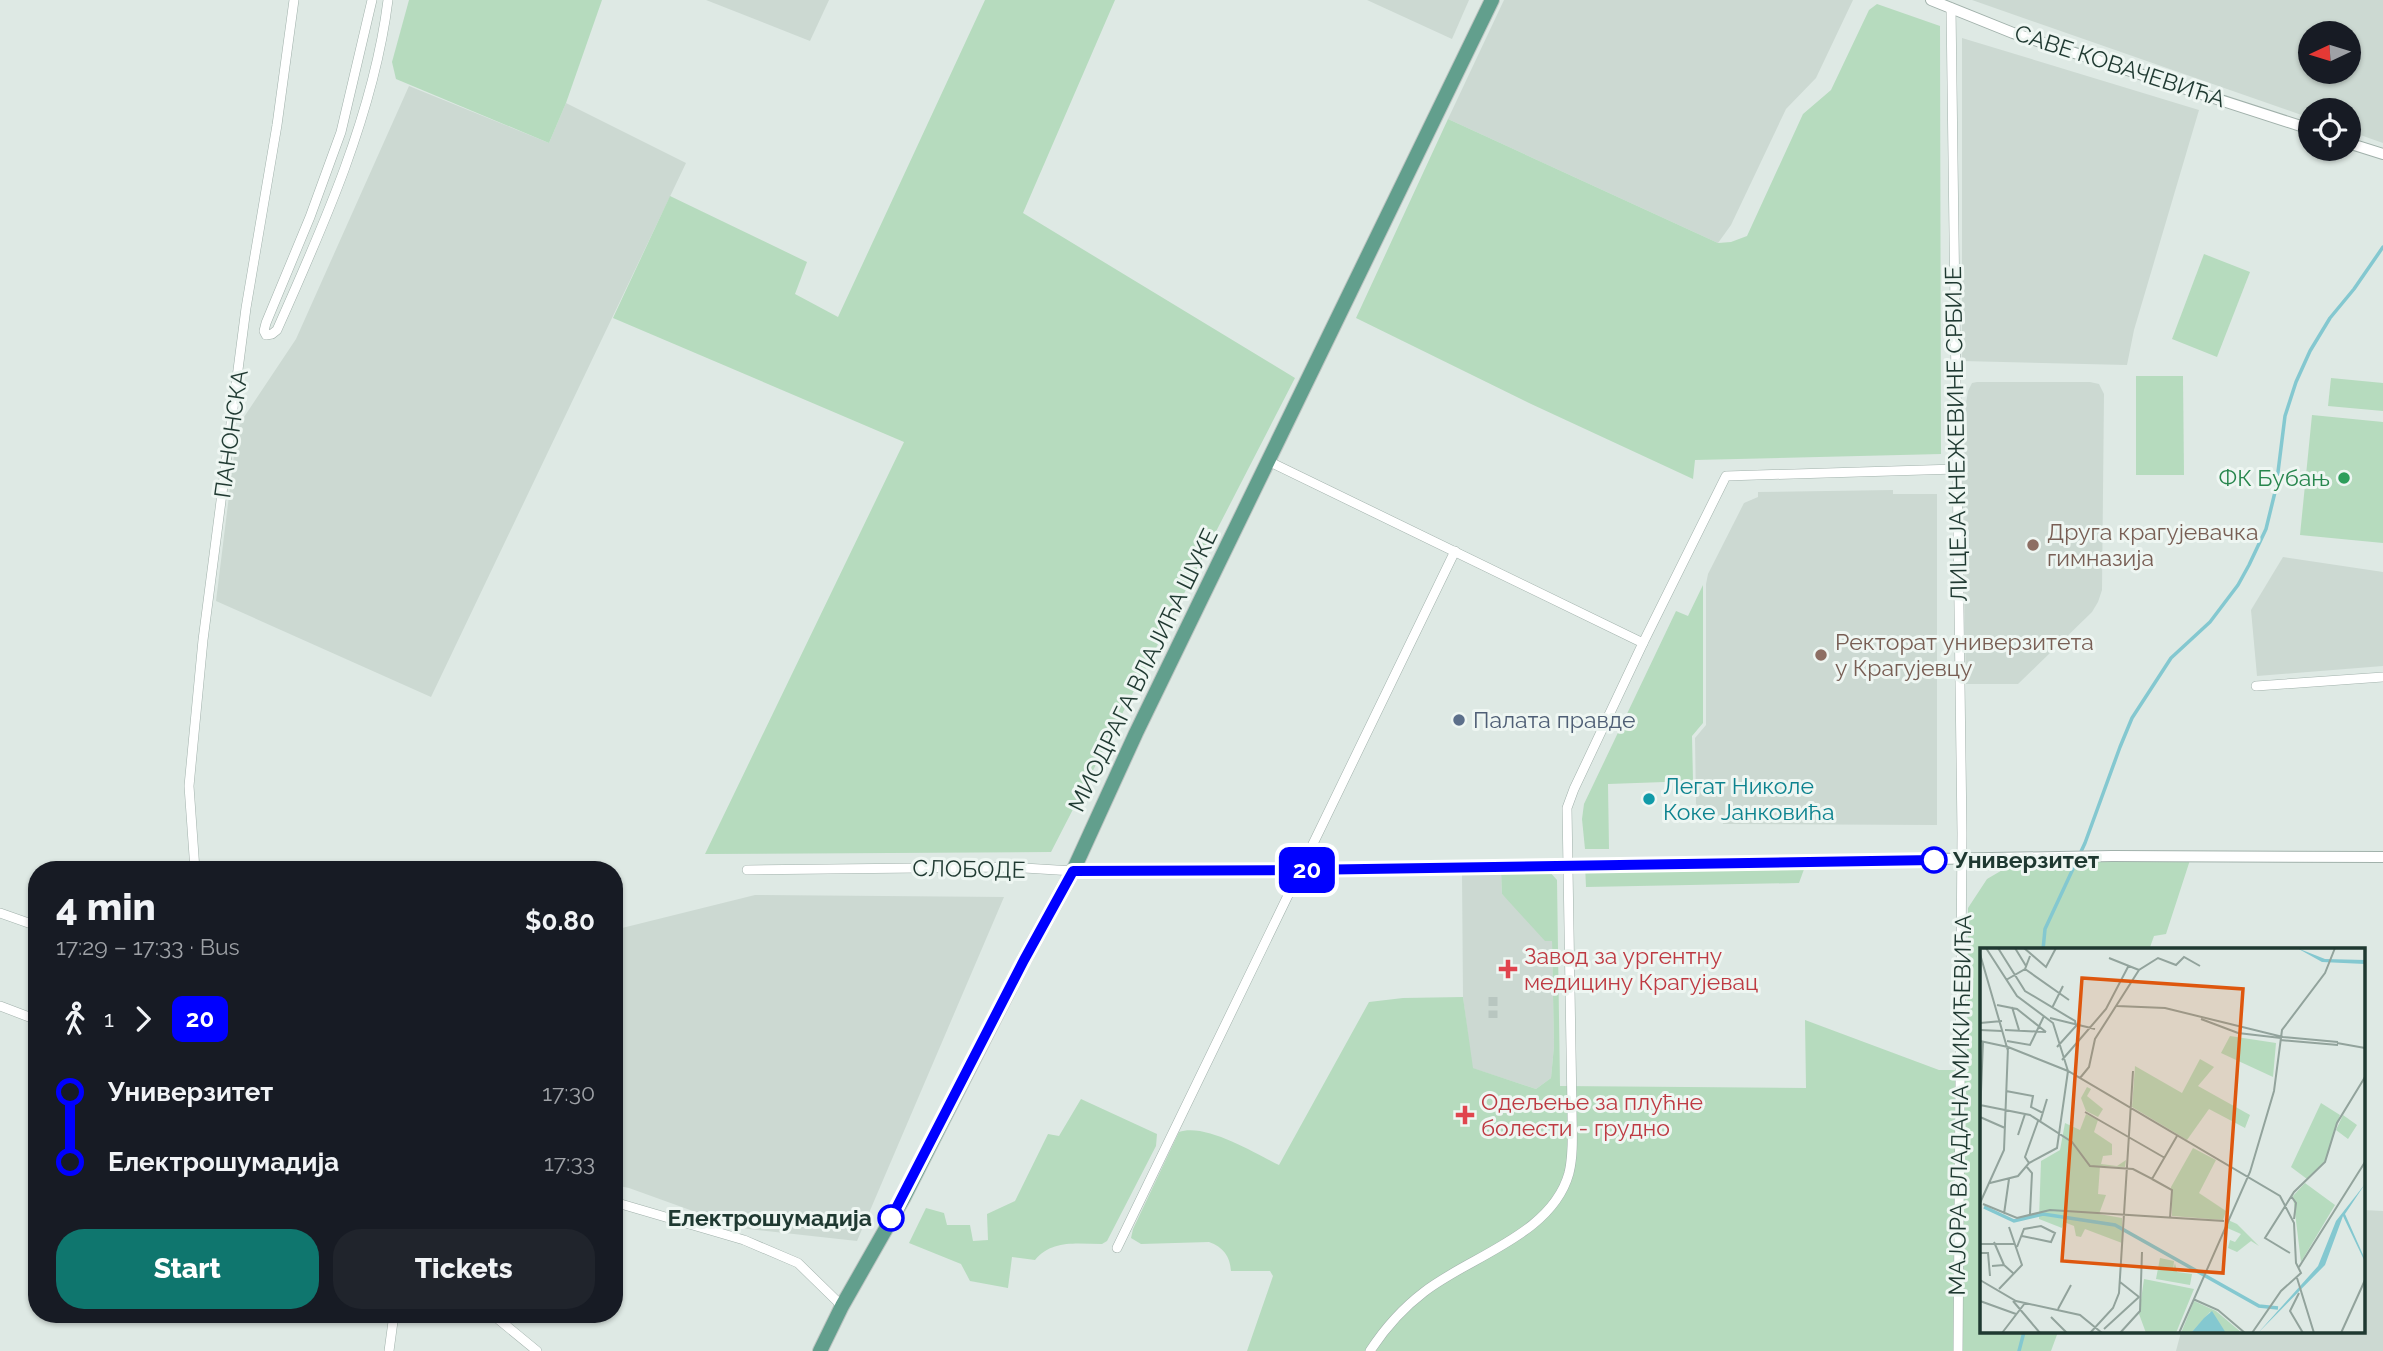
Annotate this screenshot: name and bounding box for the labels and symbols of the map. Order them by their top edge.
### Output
street label: САВЕ КОВАЧЕВИЋА [2011,19,2229,112]
north arrow [2298,21,2361,84]
street label: ЛИЦЕЈА КНЕЖЕВИНЕ СРБИЈЕ [1939,266,1972,602]
street label: ПАНОНСКА [208,368,253,500]
place label: ФК Бубањ [2219,464,2330,491]
marker: ФК Бубањ [2336,470,2352,486]
place label: Друга крагујевачка гимназија [2047,518,2258,571]
street label: МИОДРАГА ВЛАЈИЋА ШУКЕ [1062,524,1223,816]
marker: Друга крагујевачка гимназија [2025,537,2041,553]
place label: Ректорат универзитета у Крагујевцу [1835,628,2094,681]
marker: Ректорат универзитета у Крагујевцу [1813,647,1829,663]
place label: Палата правде [1473,706,1636,733]
marker: Палата правде [1451,712,1467,728]
place label: Легат Николе Коке Јанковића [1663,772,1834,825]
marker: Легат Николе Коке Јанковића [1641,791,1657,807]
place label: Универзитет [1952,846,2100,873]
line badge: 20 [1276,847,1338,893]
marker: Универзитет [1921,847,1947,873]
street label: СЛОБОДЕ [912,854,1026,883]
street label: МАЈОРА ВЛАДАНА МИКИЋЕВИЋА [1943,914,1976,1296]
place label: Завод за ургентну медицину Крагујевац [1524,942,1758,995]
inset map [1980,948,2366,1334]
marker: Завод за ургентну медицину Крагујевац [1498,959,1518,979]
place label: Одељење за плућне болести - грудно [1481,1088,1703,1141]
marker: Одељење за плућне болести - грудно [1455,1105,1475,1125]
place label: Електрошумадија [667,1204,872,1231]
marker: Електрошумадија [878,1205,904,1231]

